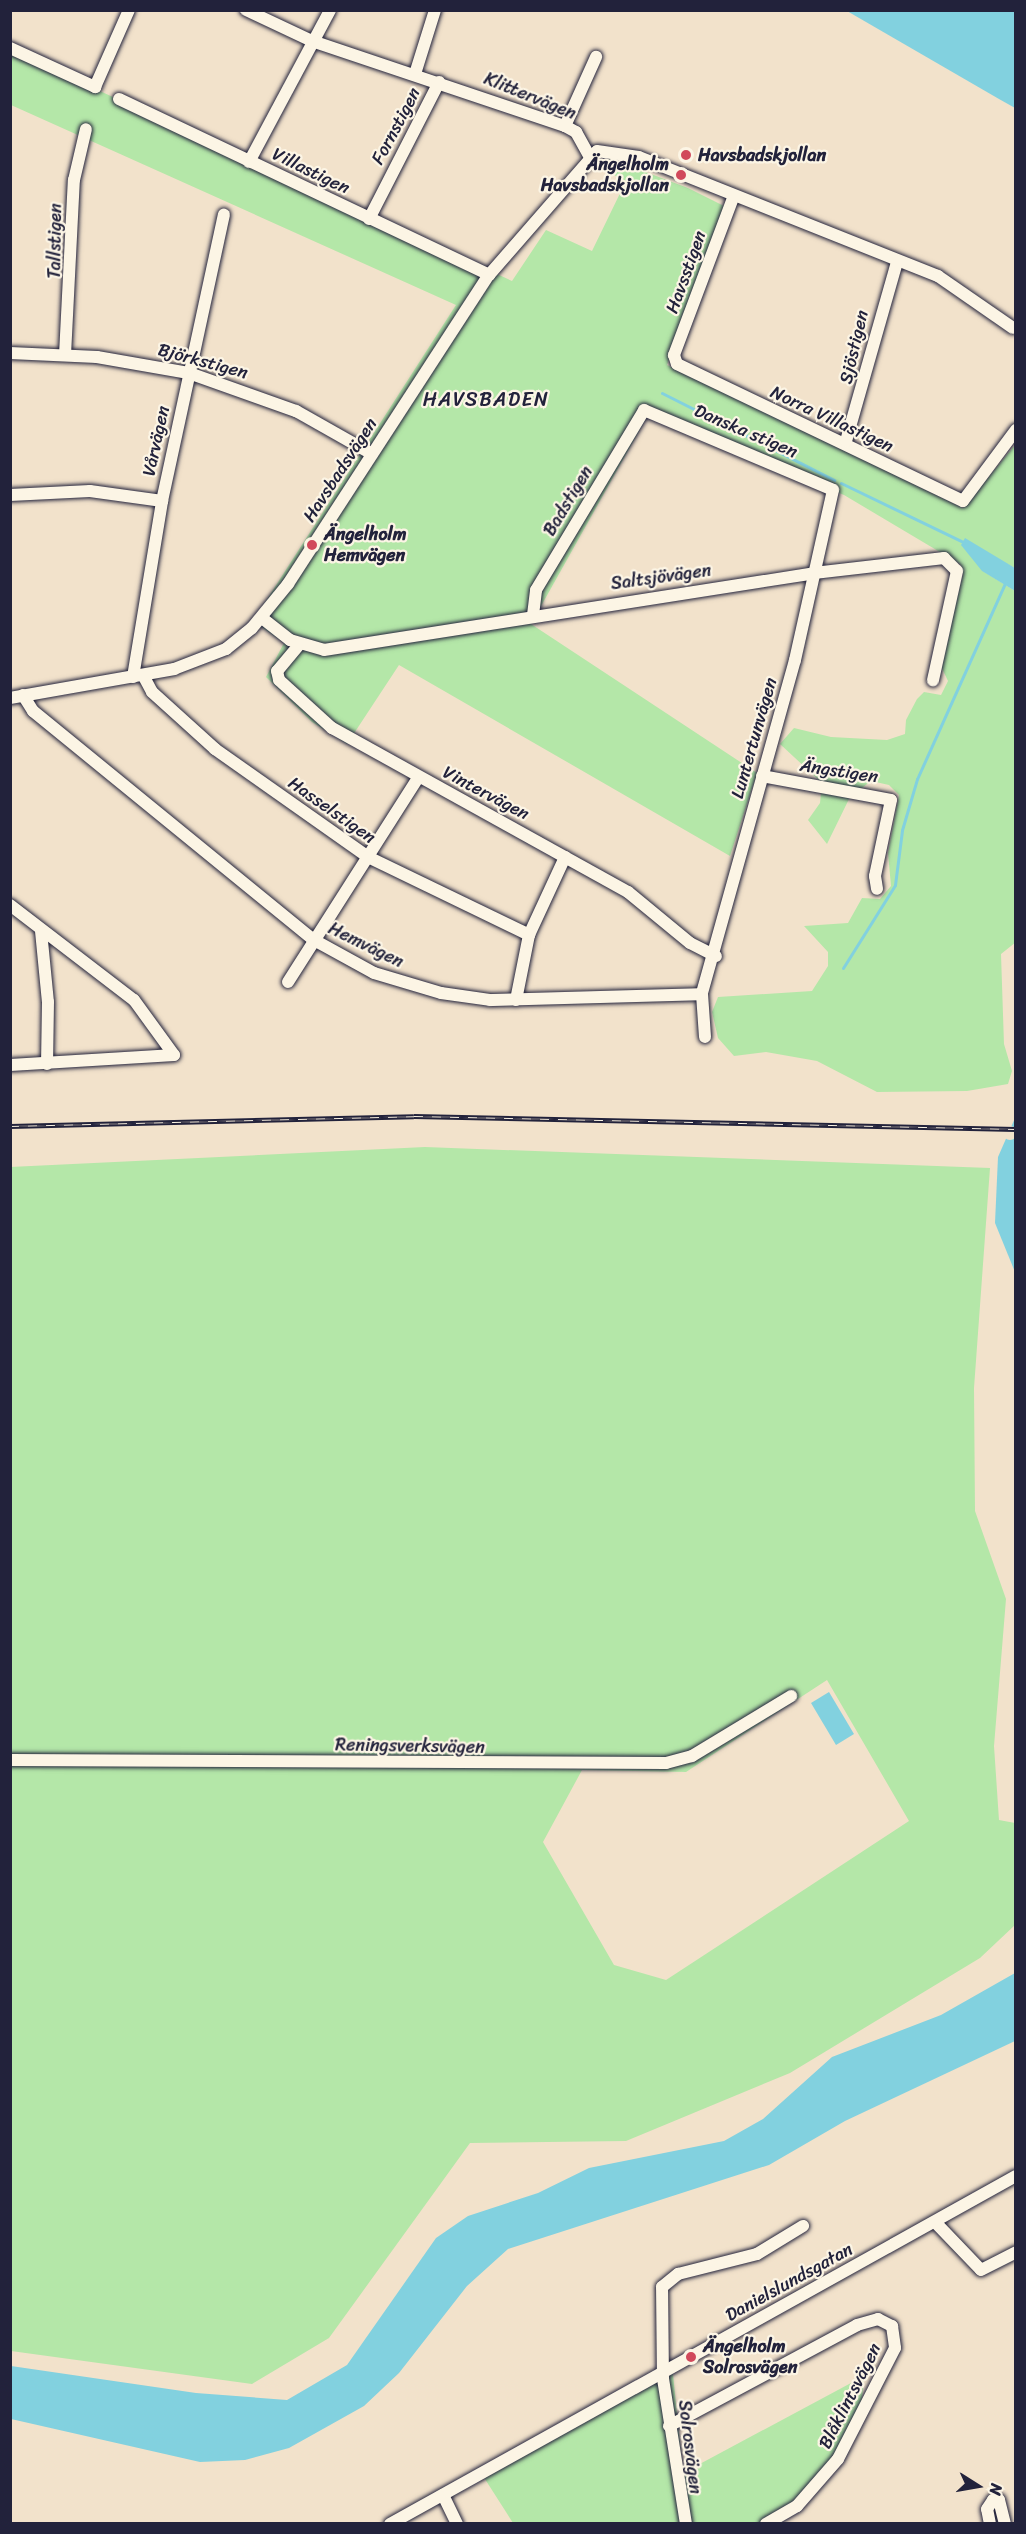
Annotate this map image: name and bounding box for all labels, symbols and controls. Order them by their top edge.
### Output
street label: Klittervägen [481,68,579,124]
street label: Fornstigen [367,84,425,168]
street label: Villastigen [269,143,353,199]
place label: Havsbadskjollan [698,144,826,166]
marker: Havsbadskjollan [679,148,693,162]
place label: Ängelholm Havsbadskjollan [541,154,669,196]
marker: Ängelholm Havsbadskjollan [674,168,688,182]
street label: Tallstigen [44,203,66,279]
street label: Havsstigen [661,228,711,316]
street label: Sjöstigen [835,308,873,386]
street label: Björkstigen [156,339,250,383]
street label: Norra Villastigen [767,381,897,457]
district label: HAVSBADEN [423,387,549,411]
street label: Danska stigen [691,400,801,462]
street label: Vårvägen [138,404,174,478]
street label: Havsbadsvägen [298,414,382,526]
street label: Badstigen [539,462,597,540]
place label: Ängelholm Hemvägen [324,524,407,566]
marker: Ängelholm Hemvägen [305,538,319,552]
street label: Saltsjövägen [609,559,713,595]
street label: Luntertunvägen [726,675,782,801]
street label: Ängstigen [798,754,880,788]
street label: Vintervägen [439,761,533,825]
street label: Hasselstigen [284,772,380,848]
street label: Hemvägen [325,917,407,973]
street label: Reningsverksvägen [335,1734,485,1758]
street label: Danielslundsgatan [722,2238,856,2326]
place label: Ängelholm Solrosvägen [703,2336,797,2378]
street label: Blåklintsvägen [814,2340,886,2452]
marker: Ängelholm Solrosvägen [684,2350,698,2364]
street label: Solrosvägen [674,2399,706,2495]
north arrow [948,2456,1008,2516]
text: N [981,2481,1011,2498]

